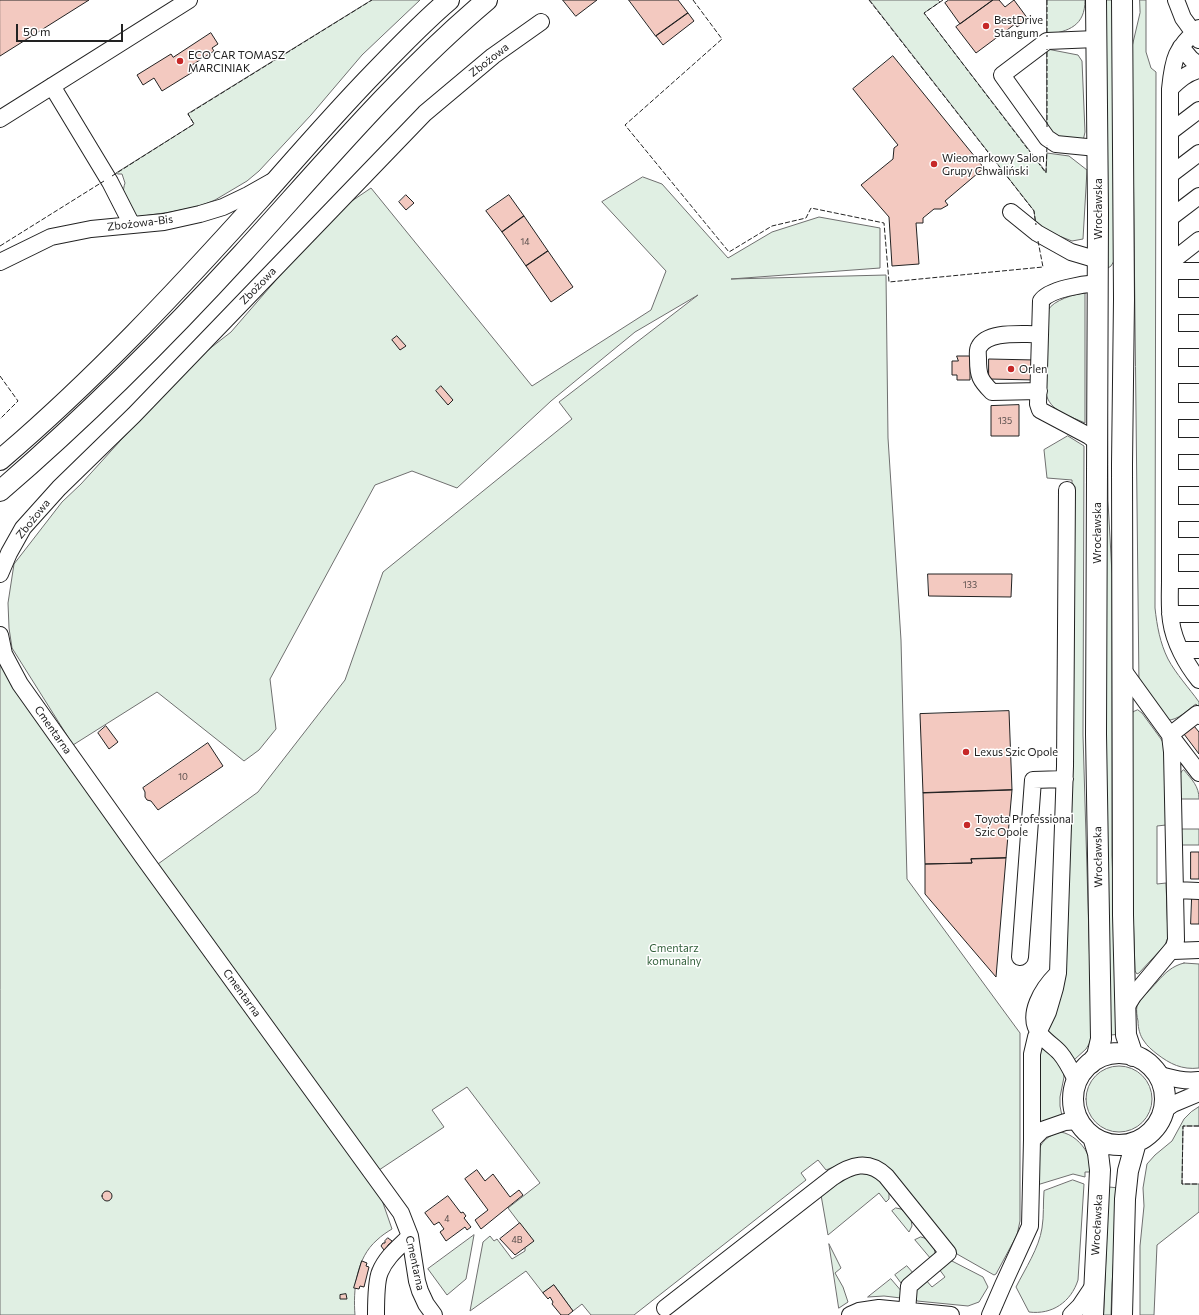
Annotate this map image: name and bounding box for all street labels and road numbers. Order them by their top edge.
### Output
street label: Zbożowa [467,40,511,80]
street label: Wrocławska [1091,178,1105,240]
street label: Zbożowa-Bis [106,212,174,234]
street label: Zbożowa [237,265,279,307]
street label: Zbożowa [13,497,53,541]
street label: Wrocławska [1090,502,1104,564]
street label: Cmentarna [32,703,74,757]
street label: Wrocławska [1091,826,1105,888]
street label: Cmentarna [220,966,264,1020]
street label: Wrocławska [1089,1194,1105,1256]
street label: Cmentarna [403,1234,427,1292]

